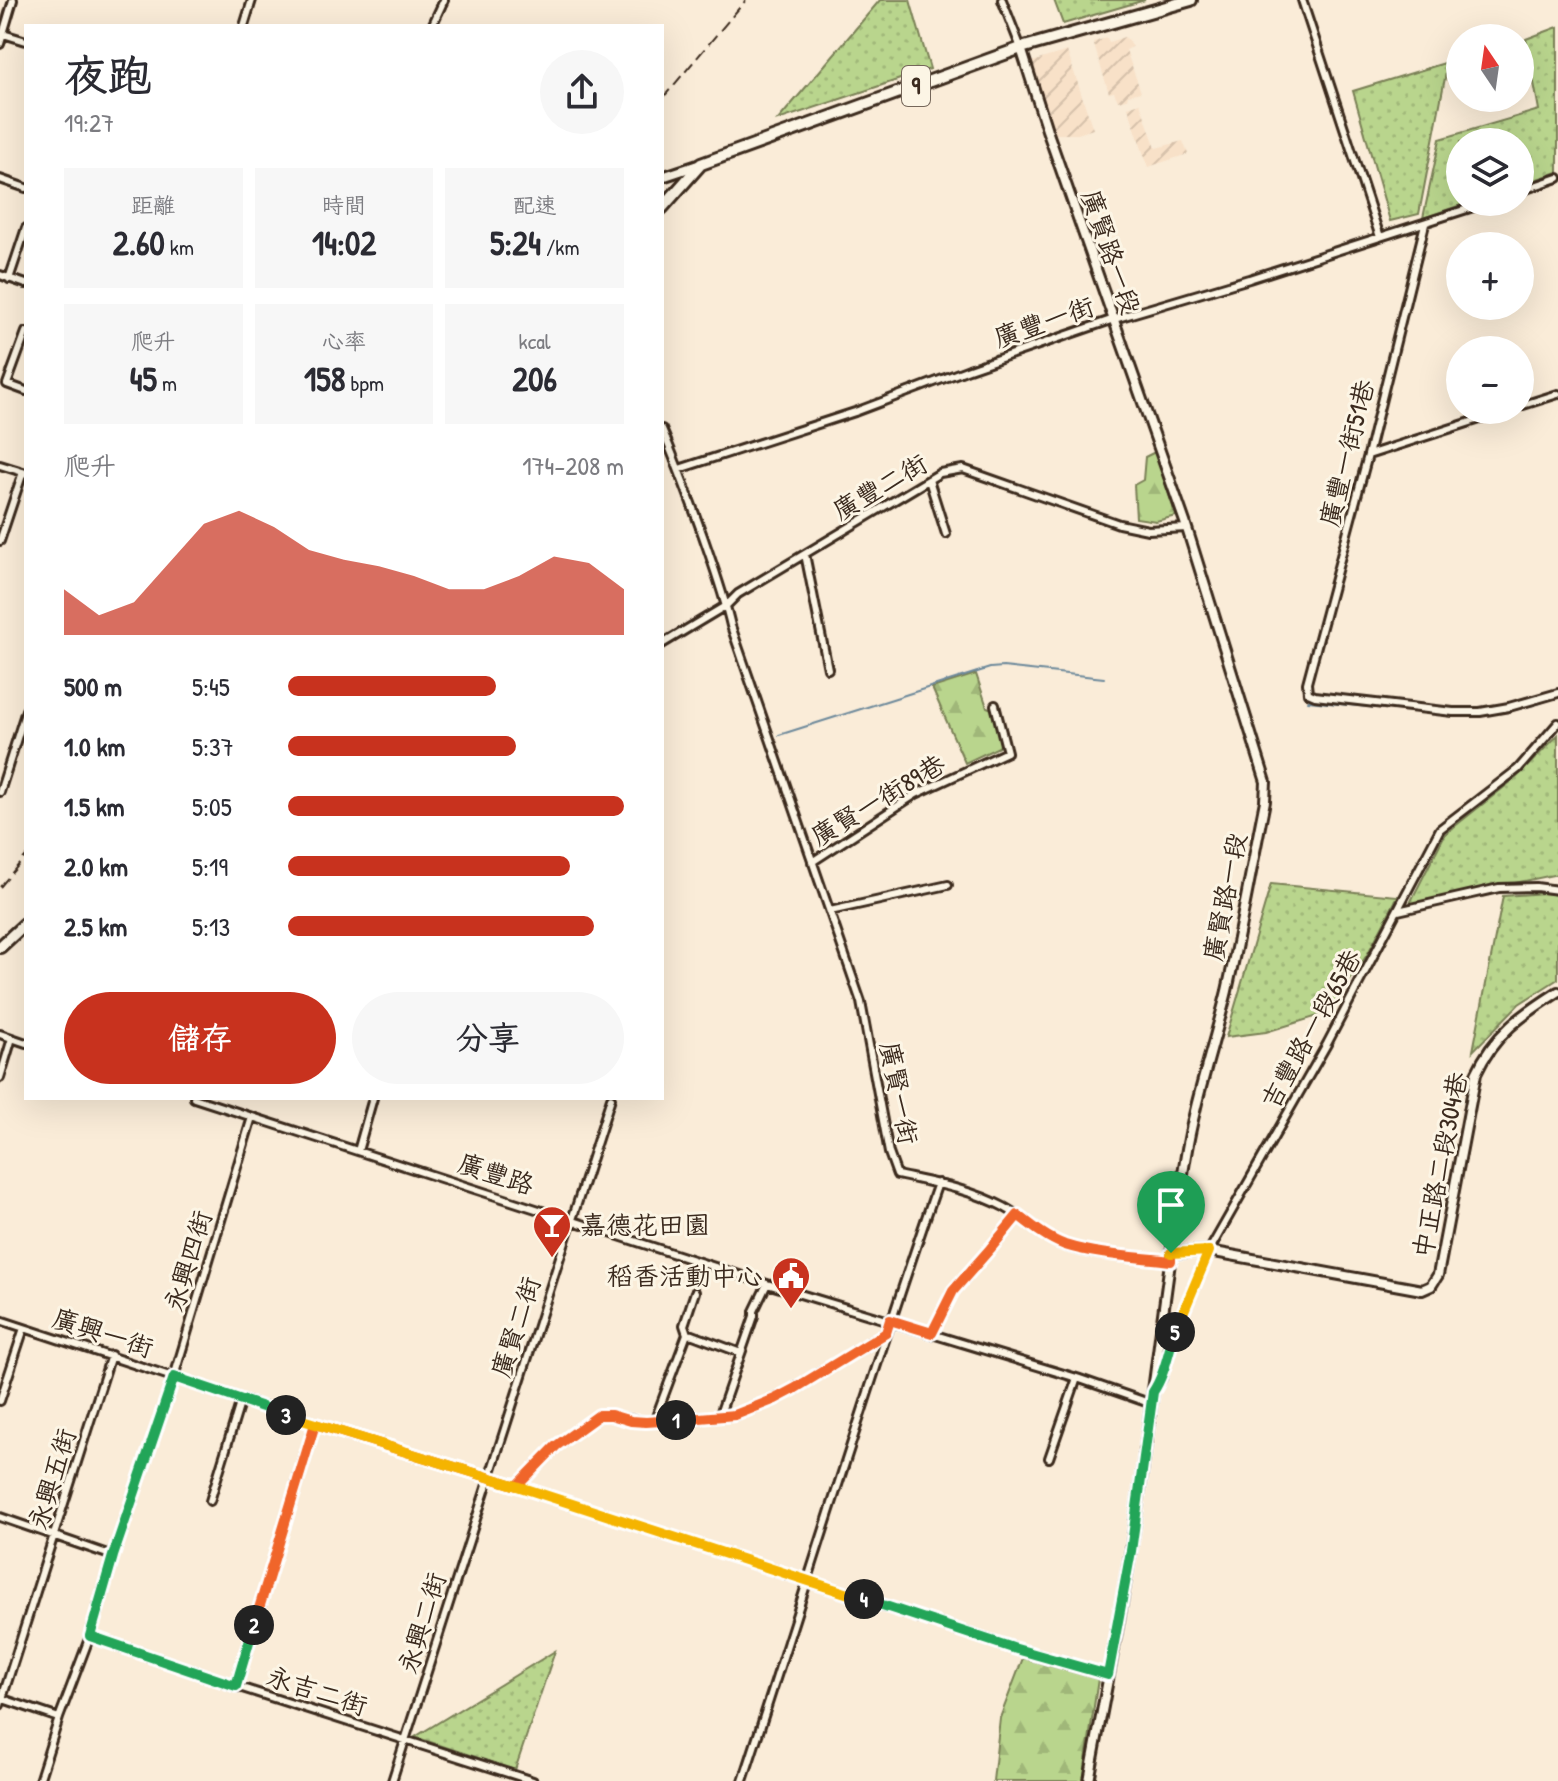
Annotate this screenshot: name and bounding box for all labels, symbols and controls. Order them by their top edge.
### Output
north arrow [1446,24,1534,112]
map controls [1446,24,1534,424]
text: 夜跑 [64,45,152,105]
button: share [540,50,624,134]
road number: 9 [902,66,930,106]
text: 19:27 [64,105,114,140]
button: layers [1446,128,1534,216]
street label: 廣賢路一段 [1074,185,1149,319]
text: 距離 [131,190,175,220]
text: 時間 [322,190,366,220]
text: 配速 [513,190,557,220]
text: 2.60 [113,220,165,266]
text: 14:02 [312,220,376,266]
text: 5:24 [490,220,541,266]
text: km [165,232,194,262]
text: /km [541,232,579,262]
button: + [1446,232,1534,320]
street label: 廣豐一街 [989,288,1099,355]
text: 爬升 [131,326,175,356]
text: 心率 [322,326,366,356]
text: kcal [519,326,551,356]
button: − [1446,336,1534,424]
text: 45 [130,356,157,402]
text: 158 [304,356,345,402]
text: 206 [512,356,557,402]
text: m [157,368,177,398]
text: bpm [345,368,384,398]
street label: 廣豐一街51巷 [1311,376,1382,530]
street label: 廣豐二街 [826,445,934,528]
text: 爬升 [64,448,116,483]
text: 174–208 m [522,448,624,483]
text: 500 m [64,669,122,704]
text: 5:45 [192,669,230,704]
text: 1.0 km [64,729,125,764]
text: 5:37 [192,729,234,764]
street label: 廣賢一街89巷 [804,746,951,853]
text: 1.5 km [64,789,124,824]
text: 5:05 [192,789,232,824]
street label: 廣賢路一段 [1195,830,1254,964]
text: 2.0 km [64,849,128,884]
text: 5:19 [192,849,228,884]
text: 2.5 km [64,909,127,944]
text: 5:13 [192,909,230,944]
street label: 吉豐路一段65巷 [1252,943,1369,1115]
button: 儲存 [64,992,336,1084]
button: 分享 [352,992,624,1084]
street label: 廣賢一街 [872,1039,927,1147]
street label: 中正路二段304巷 [1404,1069,1475,1261]
street label: 廣豐路 [454,1145,539,1202]
pin [1137,1171,1205,1253]
icon: arrive [1149,1183,1193,1227]
bar icon: 嘉德花田園 [531,1204,573,1259]
street label: 永興四街 [156,1206,219,1316]
place label: 嘉德花田園 [580,1207,710,1242]
public building icon: 稻香活動中心 [770,1255,812,1310]
place label: 稻香活動中心 [607,1258,763,1293]
street label: 廣賢二街 [483,1272,548,1382]
street label: 廣興一街 [48,1300,158,1365]
pin: 5 [1155,1312,1195,1352]
text: 5 [1170,1317,1180,1347]
pin: 3 [266,1395,306,1435]
text: 3 [281,1400,291,1430]
pin: 1 [656,1400,696,1440]
text: 1 [672,1405,680,1435]
street label: 永興五街 [20,1424,83,1534]
street label: 永興二街 [390,1568,453,1678]
pin: 4 [844,1579,884,1619]
text: 4 [860,1584,868,1614]
pin: 2 [234,1605,274,1645]
text: 2 [249,1610,259,1640]
street label: 永吉二街 [262,1658,372,1723]

